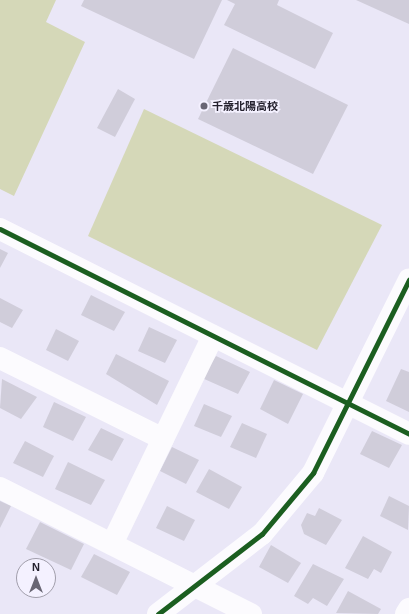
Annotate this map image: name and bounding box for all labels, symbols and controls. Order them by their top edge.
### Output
place label: 千歳北陽高校 [212,99,278,113]
marker: 千歳北陽高校 [199,101,209,111]
north arrow [16,558,56,598]
text: N [32,561,40,573]

